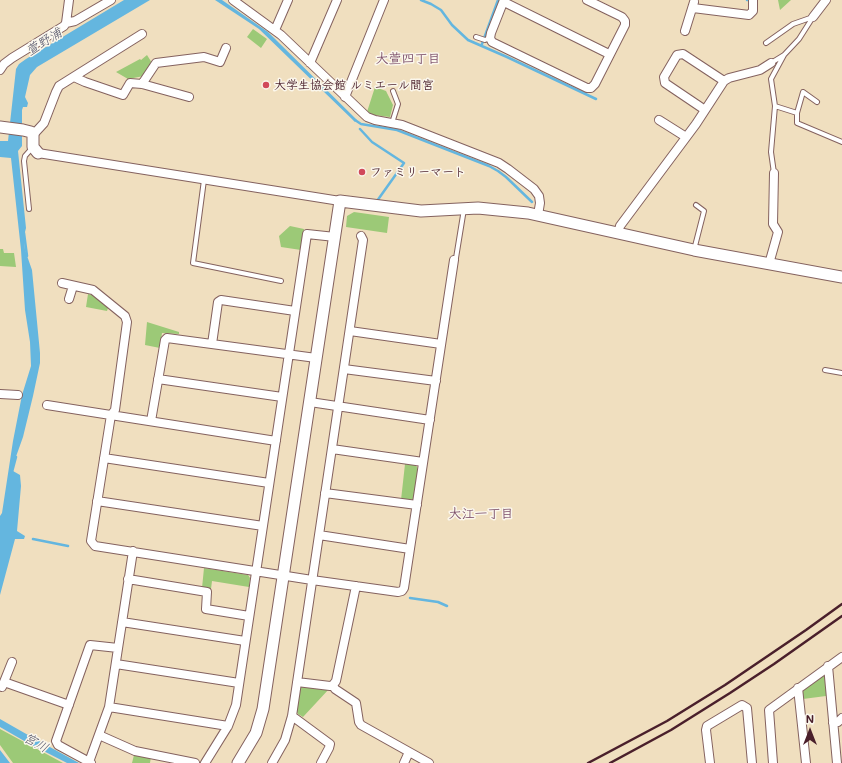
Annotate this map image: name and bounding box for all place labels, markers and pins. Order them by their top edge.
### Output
place label: 大学生協会館 ルミエール間宮 [274,78,434,92]
marker: 大学生協会館 ルミエール間宮 [261,80,271,90]
place label: ファミリーマート [370,165,466,179]
marker: ファミリーマート [357,167,367,177]

